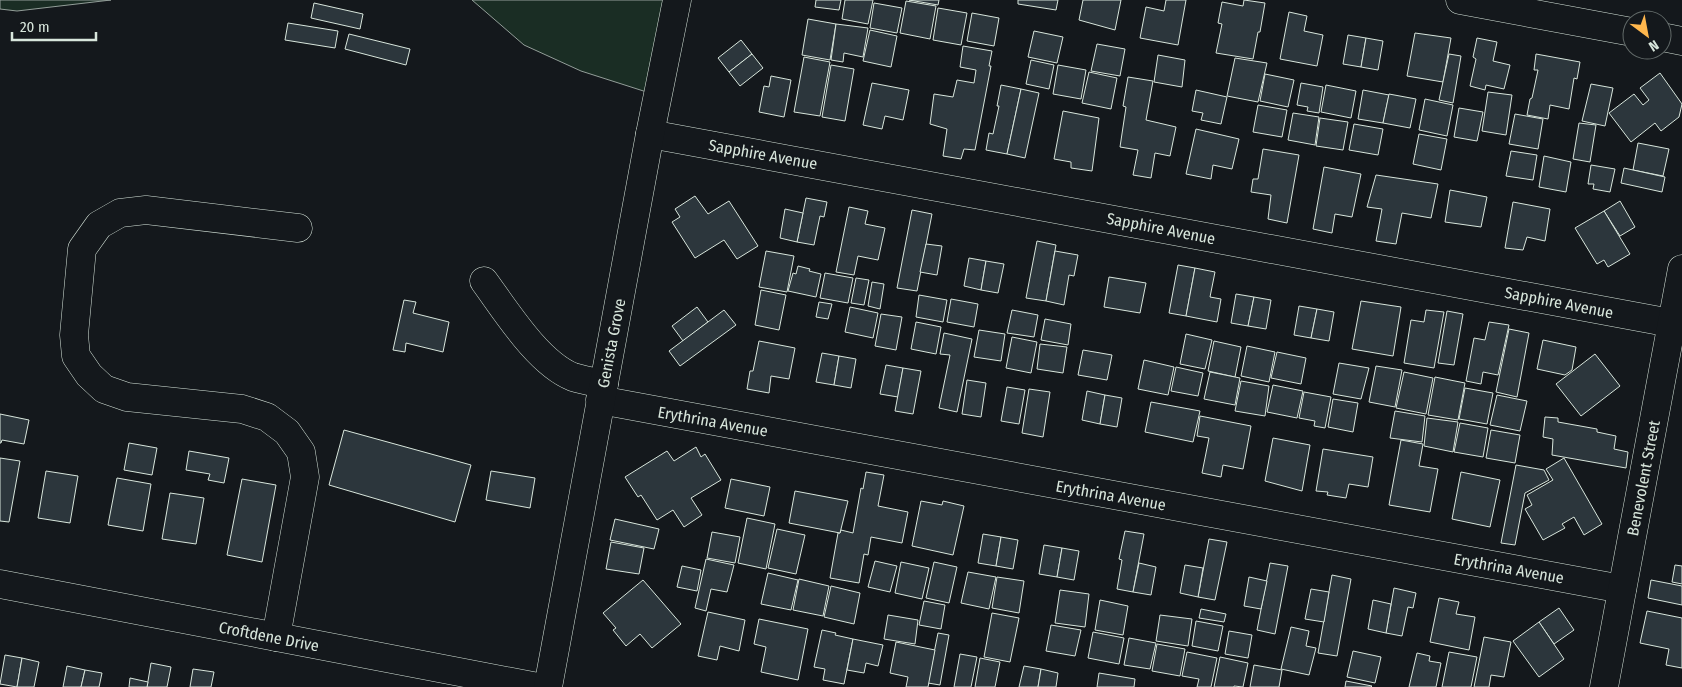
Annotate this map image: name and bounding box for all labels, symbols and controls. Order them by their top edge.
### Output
scale bar [12,10,96,42]
north arrow [1622,10,1672,60]
text: 20 m [20,18,50,36]
text: N [1646,36,1662,55]
street label: Sapphire Avenue [707,136,819,173]
street label: Sapphire Avenue [1105,209,1217,248]
street label: Sapphire Avenue [1503,283,1615,322]
street label: Genista Grove [594,297,629,389]
street label: Erythrina Avenue [656,402,770,441]
street label: Benevolent Street [1623,418,1664,537]
street label: Erythrina Avenue [1054,476,1168,515]
street label: Erythrina Avenue [1452,549,1566,588]
street label: Croftdene Drive [217,617,321,656]

